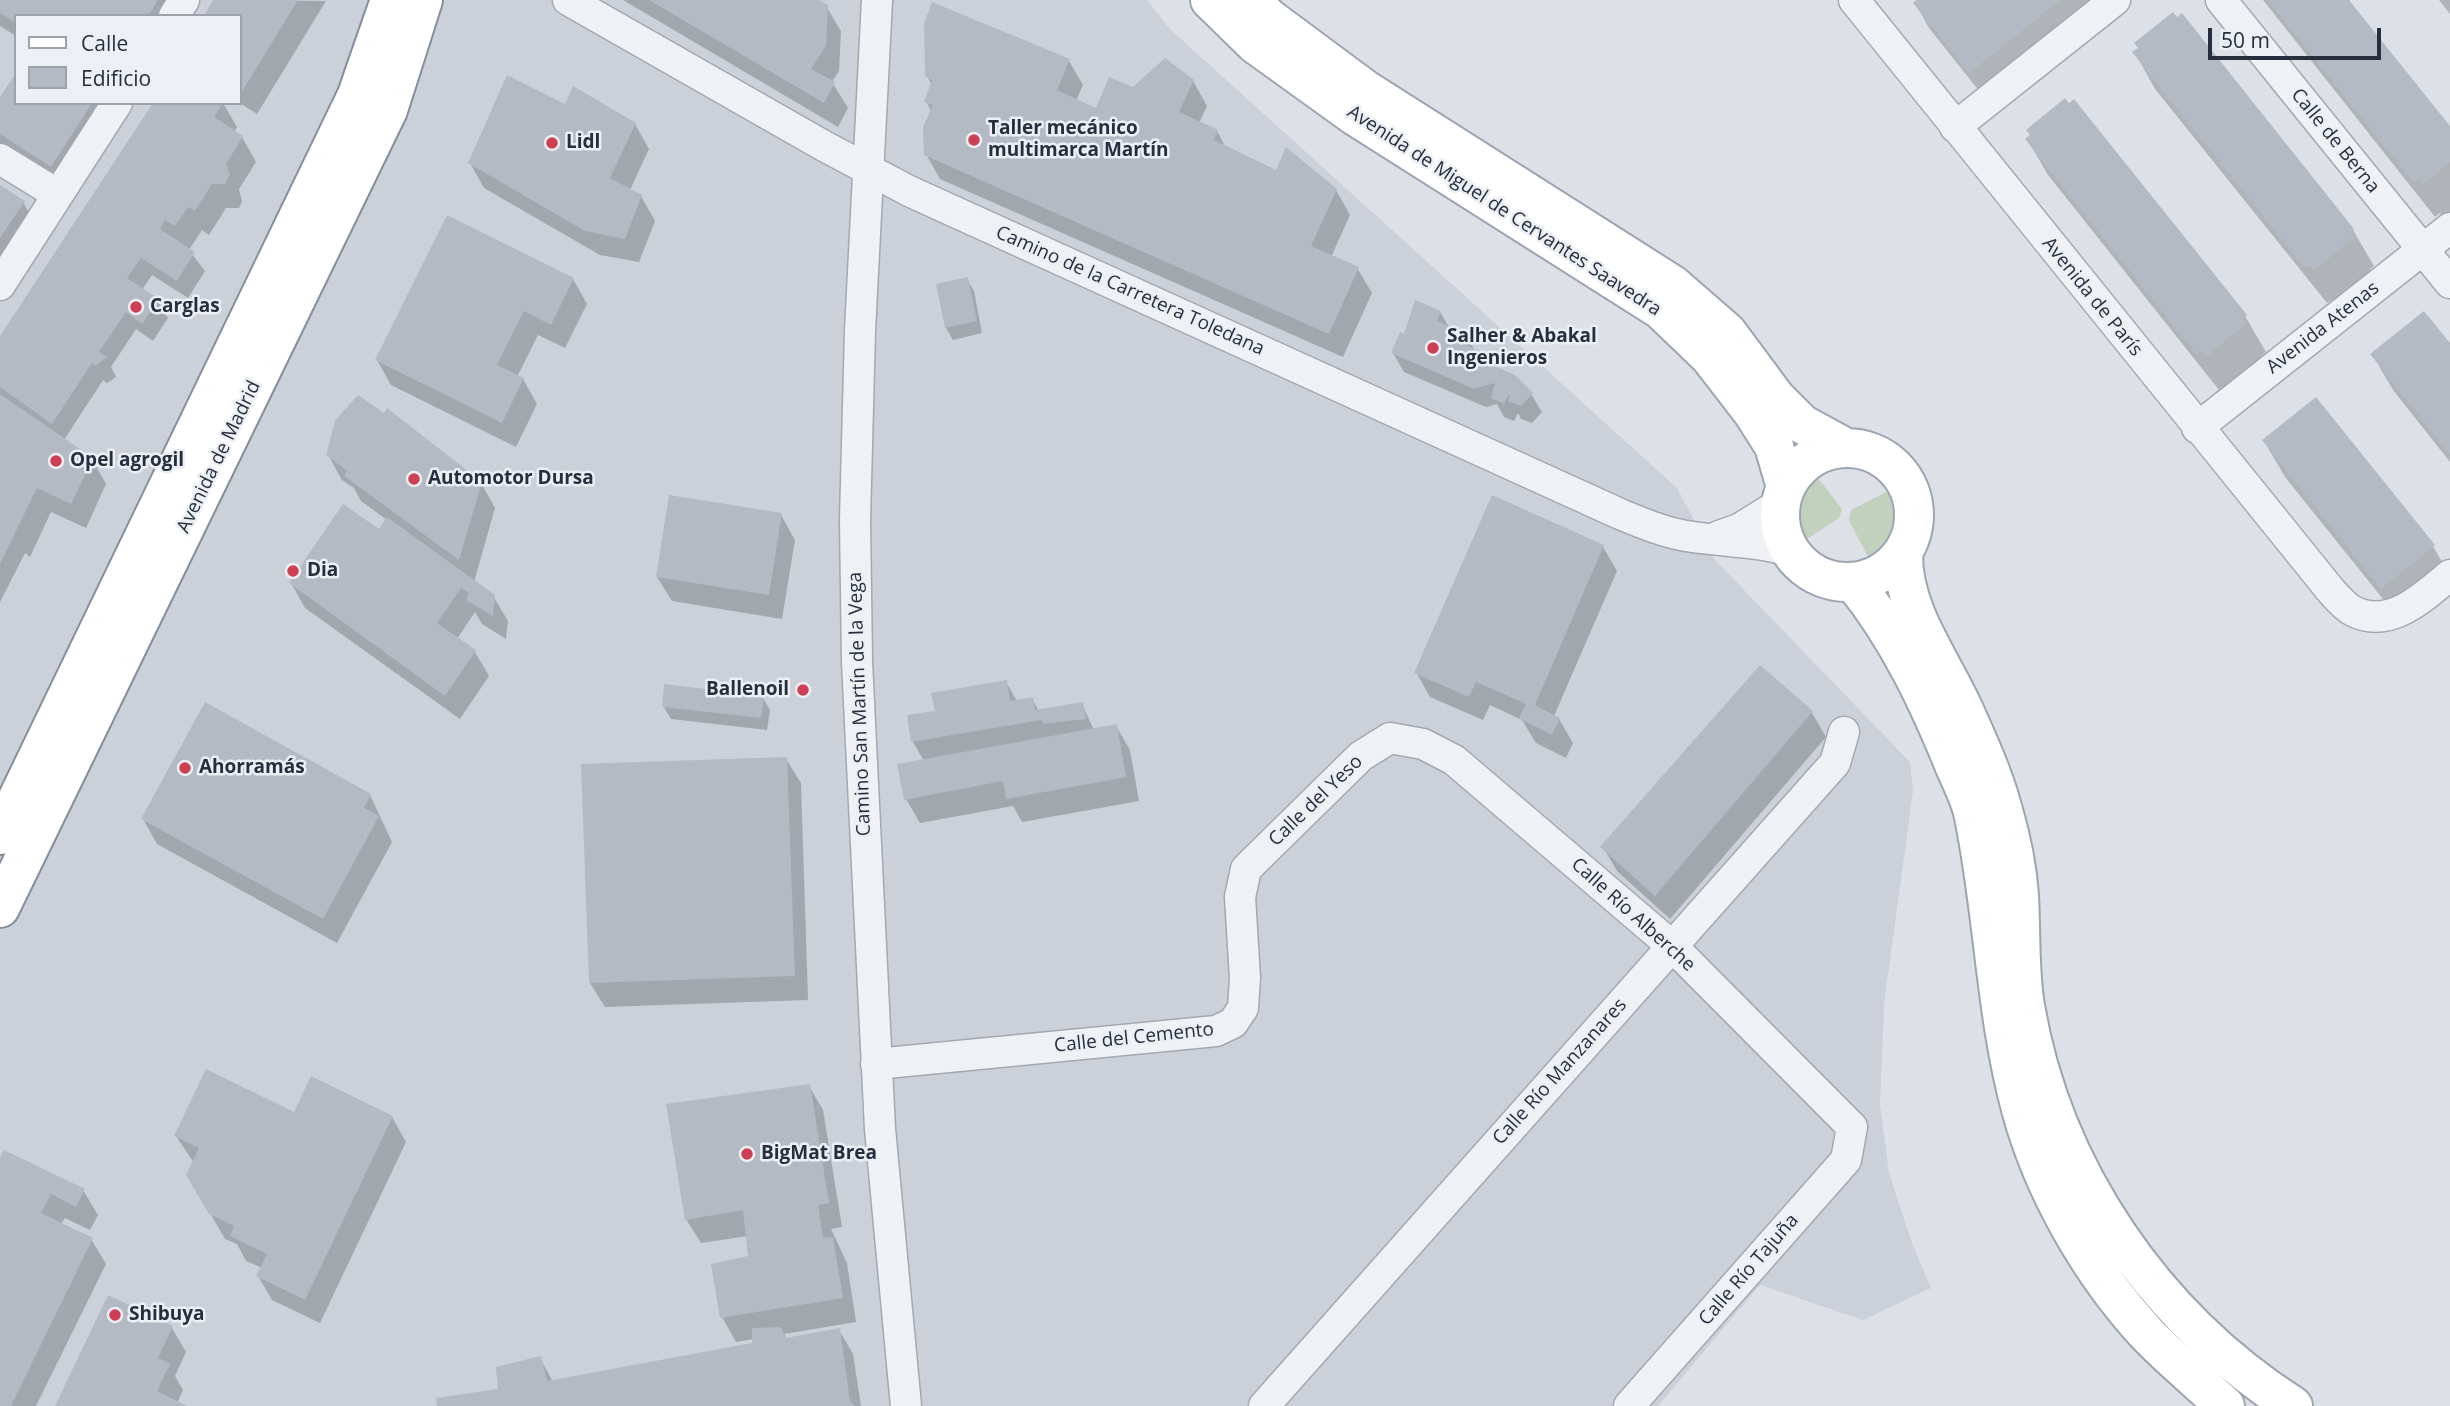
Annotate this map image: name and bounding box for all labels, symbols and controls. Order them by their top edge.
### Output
legend [14,14,242,105]
scale bar [2212,14,2385,58]
text: 50 m [2221,26,2270,54]
text: Calle [81,29,128,57]
text: Edificio [81,64,151,92]
street label: Calle de Berna [2286,84,2384,198]
street label: Avenida de Miguel de Cervantes Saavedra [1343,101,1665,321]
place label: Taller mecánico multimarca Martín [988,118,1168,162]
place label: Lidl [566,132,600,154]
marker: Taller mecánico multimarca Martín [966,132,982,148]
marker: Lidl [544,135,560,151]
street label: Camino de la Carretera Toledana [992,221,1268,361]
street label: Avenida de París [2037,233,2147,361]
street label: Avenida Atenas [2262,277,2384,379]
place label: Carglas [150,296,220,318]
marker: Carglas [128,299,144,315]
place label: Salher & Abakal Ingenieros [1447,326,1597,370]
marker: Salher & Abakal Ingenieros [1425,340,1441,356]
street label: Avenida de Madrid [172,377,266,537]
place label: Opel agrogil [70,450,184,472]
marker: Opel agrogil [48,453,64,469]
place label: Automotor Dursa [428,468,594,490]
marker: Automotor Dursa [406,471,422,487]
place label: Dia [307,560,338,582]
marker: Dia [285,563,301,579]
street label: Camino San Martín de la Vega [844,571,876,837]
place label: Ballenoil [706,679,789,701]
marker: Ballenoil [795,682,811,698]
street label: Calle del Yeso [1264,751,1368,851]
place label: Ahorramás [199,757,305,779]
marker: Ahorramás [177,760,193,776]
street label: Calle Río Alberche [1566,853,1700,977]
street label: Calle Río Manzanares [1488,994,1632,1150]
street label: Calle del Cemento [1053,1018,1215,1058]
place label: BigMat Brea [761,1143,877,1165]
marker: BigMat Brea [739,1146,755,1162]
street label: Calle Río Tajuña [1694,1210,1804,1330]
place label: Shibuya [129,1304,205,1326]
marker: Shibuya [107,1307,123,1323]

